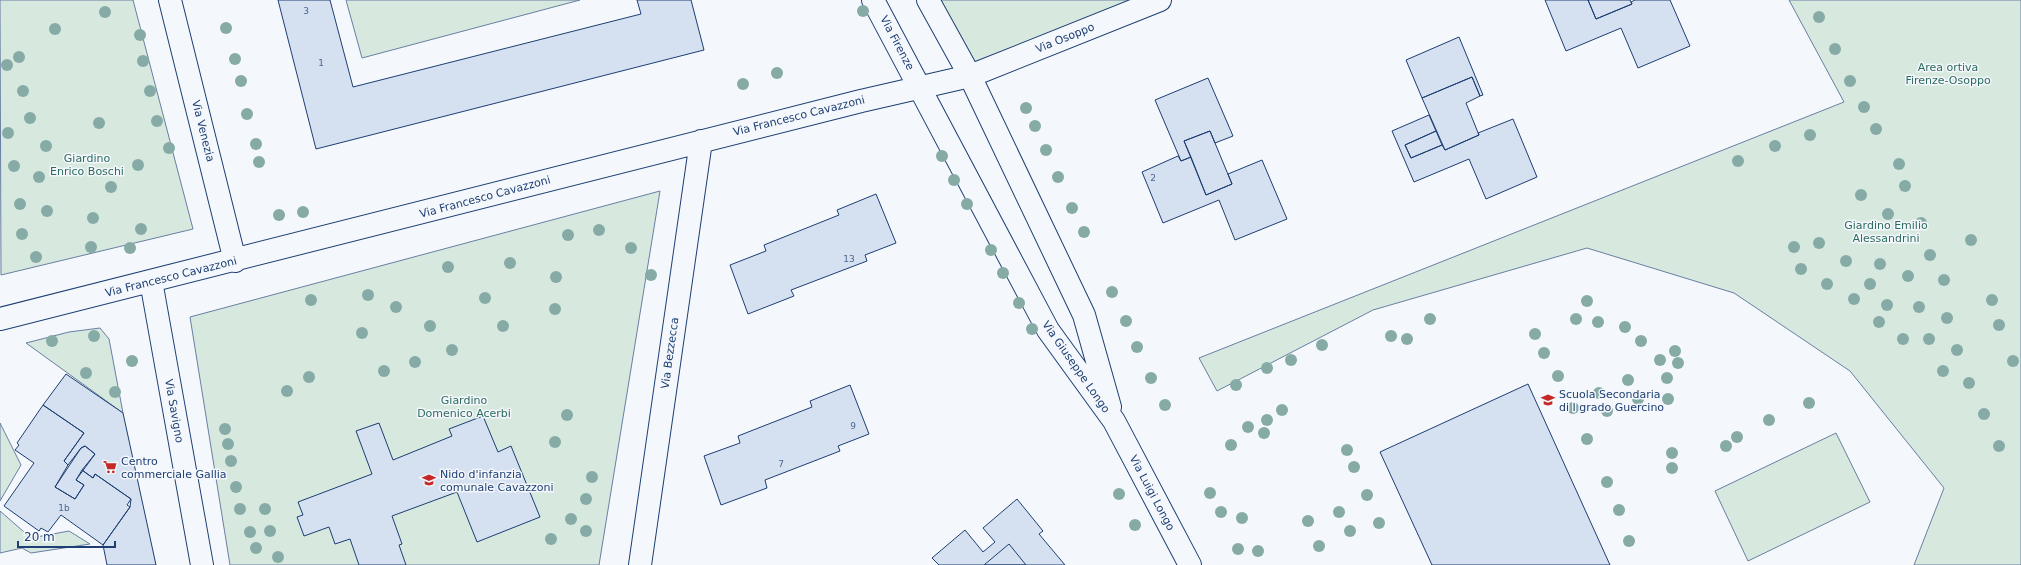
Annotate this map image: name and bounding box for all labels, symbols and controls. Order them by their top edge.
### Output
house number: 3 [303,6,309,16]
street label: Via Firenze [877,14,917,73]
street label: Via Osoppo [1034,20,1097,56]
house number: 1 [318,58,324,68]
park label: Area ortiva Firenze-Osoppo [1905,61,1991,87]
street label: Via Francesco Cavazzoni [732,93,866,139]
street label: Via Venezia [189,99,217,163]
park label: Giardino Enrico Boschi [50,152,124,178]
street label: Via Francesco Cavazzoni [418,173,552,221]
house number: 2 [1150,173,1156,183]
park label: Giardino Emilio Alessandrini [1844,219,1928,245]
street label: Via Francesco Cavazzoni [104,254,238,300]
house number: 13 [843,254,855,264]
street label: Via Bezzecca [659,316,681,390]
street label: Via Giuseppe Longo [1039,319,1113,416]
street label: Via Savigno [162,378,186,444]
place label: Scuola Secondaria di I grado Guercino [1559,388,1664,414]
school or university icon: Scuola Secondaria di I grado Guercino [1540,392,1556,408]
park label: Giardino Domenico Acerbi [417,394,511,420]
house number: 9 [850,421,856,431]
street label: Via Luigi Longo [1127,453,1177,533]
place label: Centro commerciale Gallia [121,455,227,481]
supermarket icon: Centro commerciale Gallia [102,459,118,475]
house number: 7 [778,459,784,469]
place label: Nido d'infanzia comunale Cavazzoni [440,468,553,494]
school or university icon: Nido d'infanzia comunale Cavazzoni [421,472,437,488]
house number: 1b [58,503,70,513]
scale bar [18,523,115,549]
text: 20 m [24,530,55,544]

